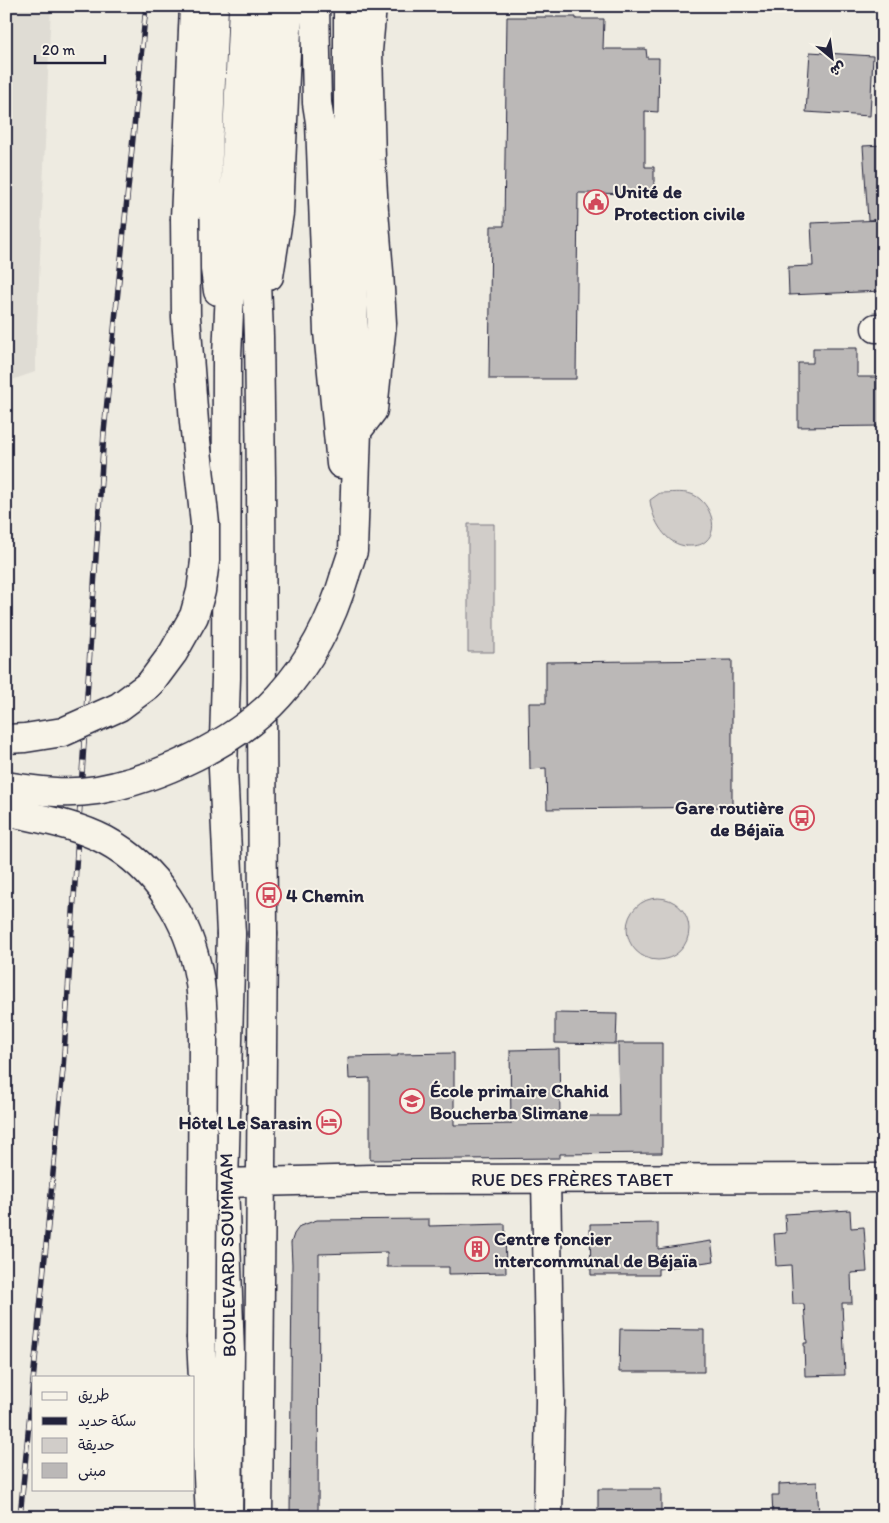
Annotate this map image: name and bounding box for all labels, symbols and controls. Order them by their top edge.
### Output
scale bar [35,32,105,64]
north arrow [806,32,856,82]
text: 20 m [42,41,76,59]
text: ش [827,58,849,80]
place label: Unité de Protection civile [614,180,745,225]
public building icon: Unité de Protection civile [583,189,609,215]
place label: Gare routière de Béjaïa [675,796,784,841]
bus stop icon: Gare routière de Béjaïa [789,805,815,831]
bus stop icon: 4 Chemin [256,882,282,908]
place label: 4 Chemin [286,884,364,907]
place label: École primaire Chahid Boucherba Slimane [430,1079,609,1124]
school or university icon: École primaire Chahid Boucherba Slimane [399,1088,425,1114]
hotel icon: Hôtel Le Sarasin [316,1109,342,1135]
place label: Hôtel Le Sarasin [178,1111,312,1134]
street label: BOULEVARD SOUMMAM [214,1153,241,1357]
street label: RUE DES FRÈRES TABET [471,1168,673,1191]
place label: Centre foncier intercommunal de Béjaïa [494,1227,698,1272]
building icon: Centre foncier intercommunal de Béjaïa [464,1236,490,1262]
legend [32,1376,195,1490]
text: طريق [78,1386,110,1404]
text: سكة حديد [78,1412,136,1430]
text: حديقة [78,1436,115,1454]
text: مبنى [78,1462,106,1481]

